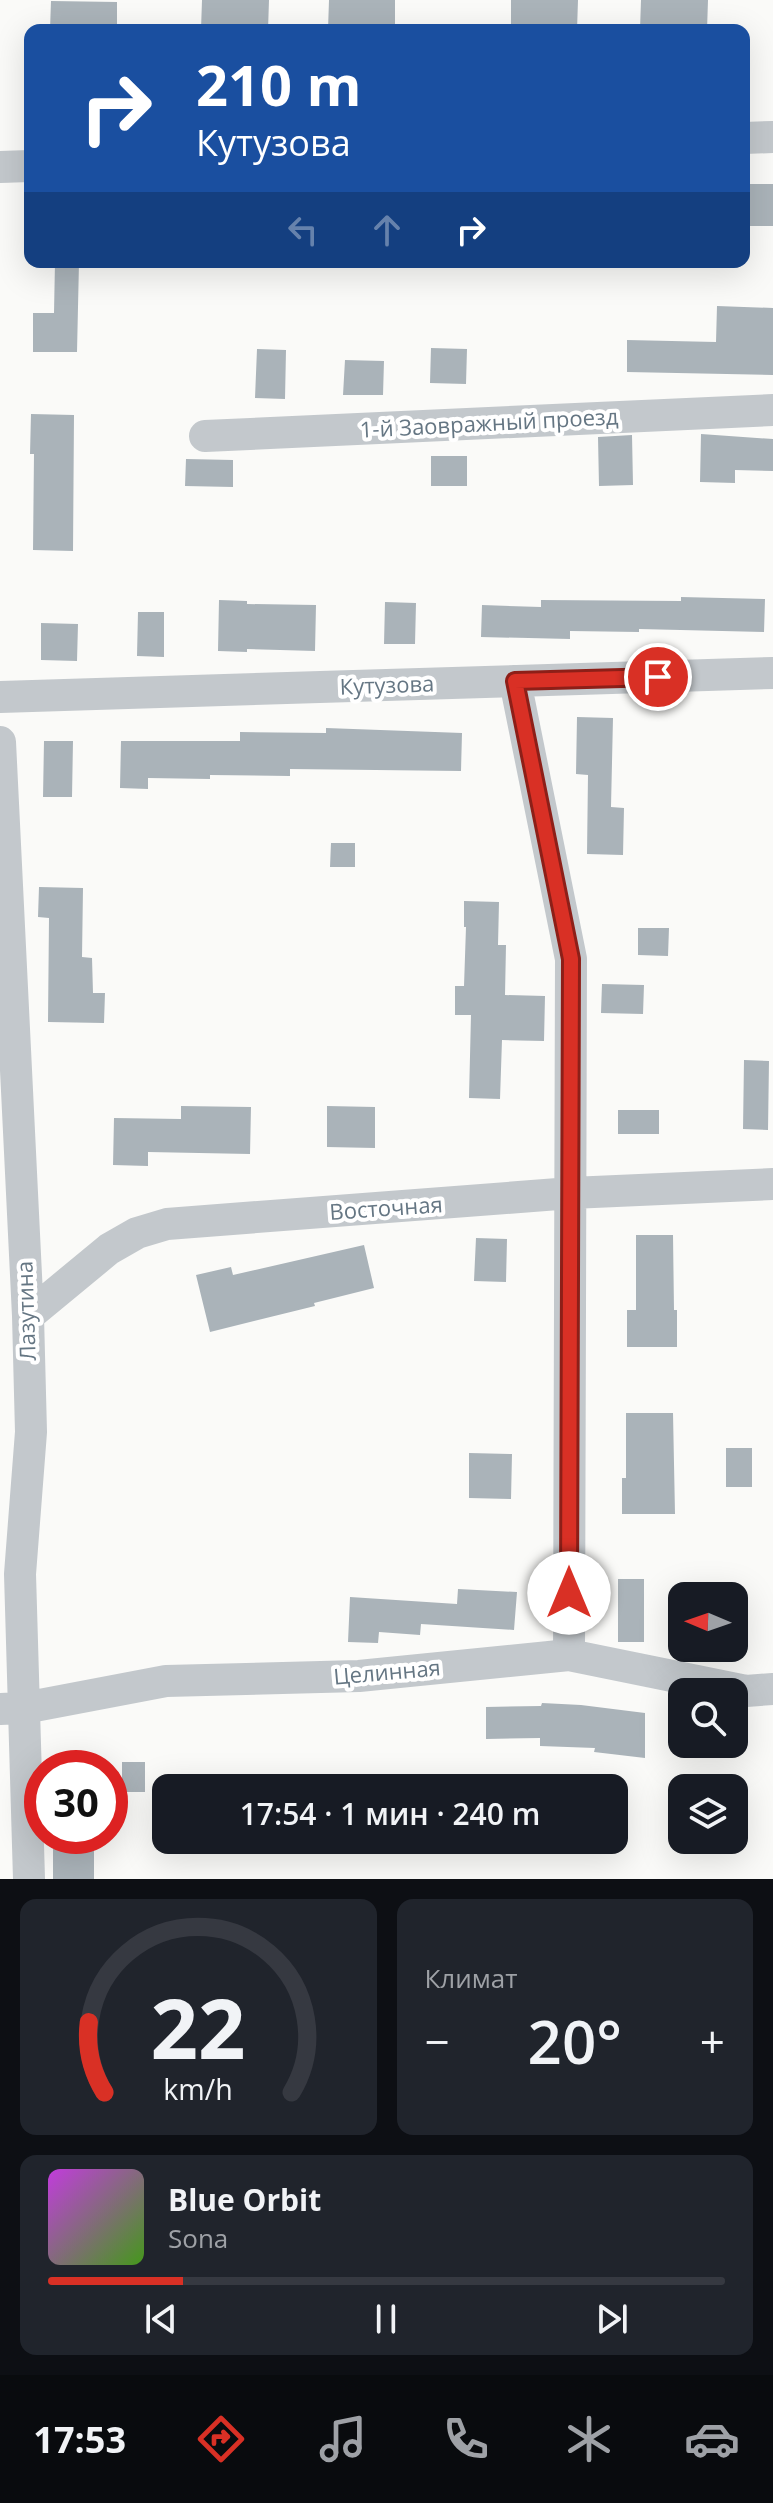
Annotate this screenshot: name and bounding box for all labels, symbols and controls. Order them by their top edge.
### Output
text: 210 m [196,46,362,122]
icon: right [64,56,168,160]
text: Кутузова [196,118,351,167]
icon: left [281,208,325,252]
icon: ahead [365,208,409,252]
icon: right [449,208,493,252]
street label: 1-й Заовражный проезд [359,400,619,444]
pin [624,643,692,711]
icon: arrive [636,655,680,699]
street label: Кутузова [339,667,435,701]
street label: Восточная [328,1188,443,1226]
street label: Лазутина [8,1261,42,1361]
position arrow [527,1551,611,1635]
north arrow [668,1582,748,1662]
map controls [668,1582,748,1854]
street label: Целинная [332,1651,442,1691]
button: search [668,1678,748,1758]
speed limit sign: 30 [24,1750,128,1854]
button: layers [668,1774,748,1854]
text: 17:54 · 1 мин · 240 m [240,1793,540,1834]
text: Климат [425,1960,518,1996]
text: 22 [151,1970,246,2083]
text: 20° [528,2000,622,2082]
text: − [425,2011,450,2071]
text: + [700,2011,725,2071]
text: km/h [164,2069,233,2108]
text: Blue Orbit [168,2179,321,2220]
text: Sona [168,2220,228,2256]
icon: previous [139,2297,183,2341]
icon: pause [364,2297,408,2341]
icon: next [590,2297,634,2341]
icon: directions [193,2411,249,2467]
icon: music [315,2411,371,2467]
icon: phone [438,2411,494,2467]
icon: climate [561,2411,617,2467]
icon: car [684,2411,740,2467]
text: 17:53 [33,2415,126,2464]

